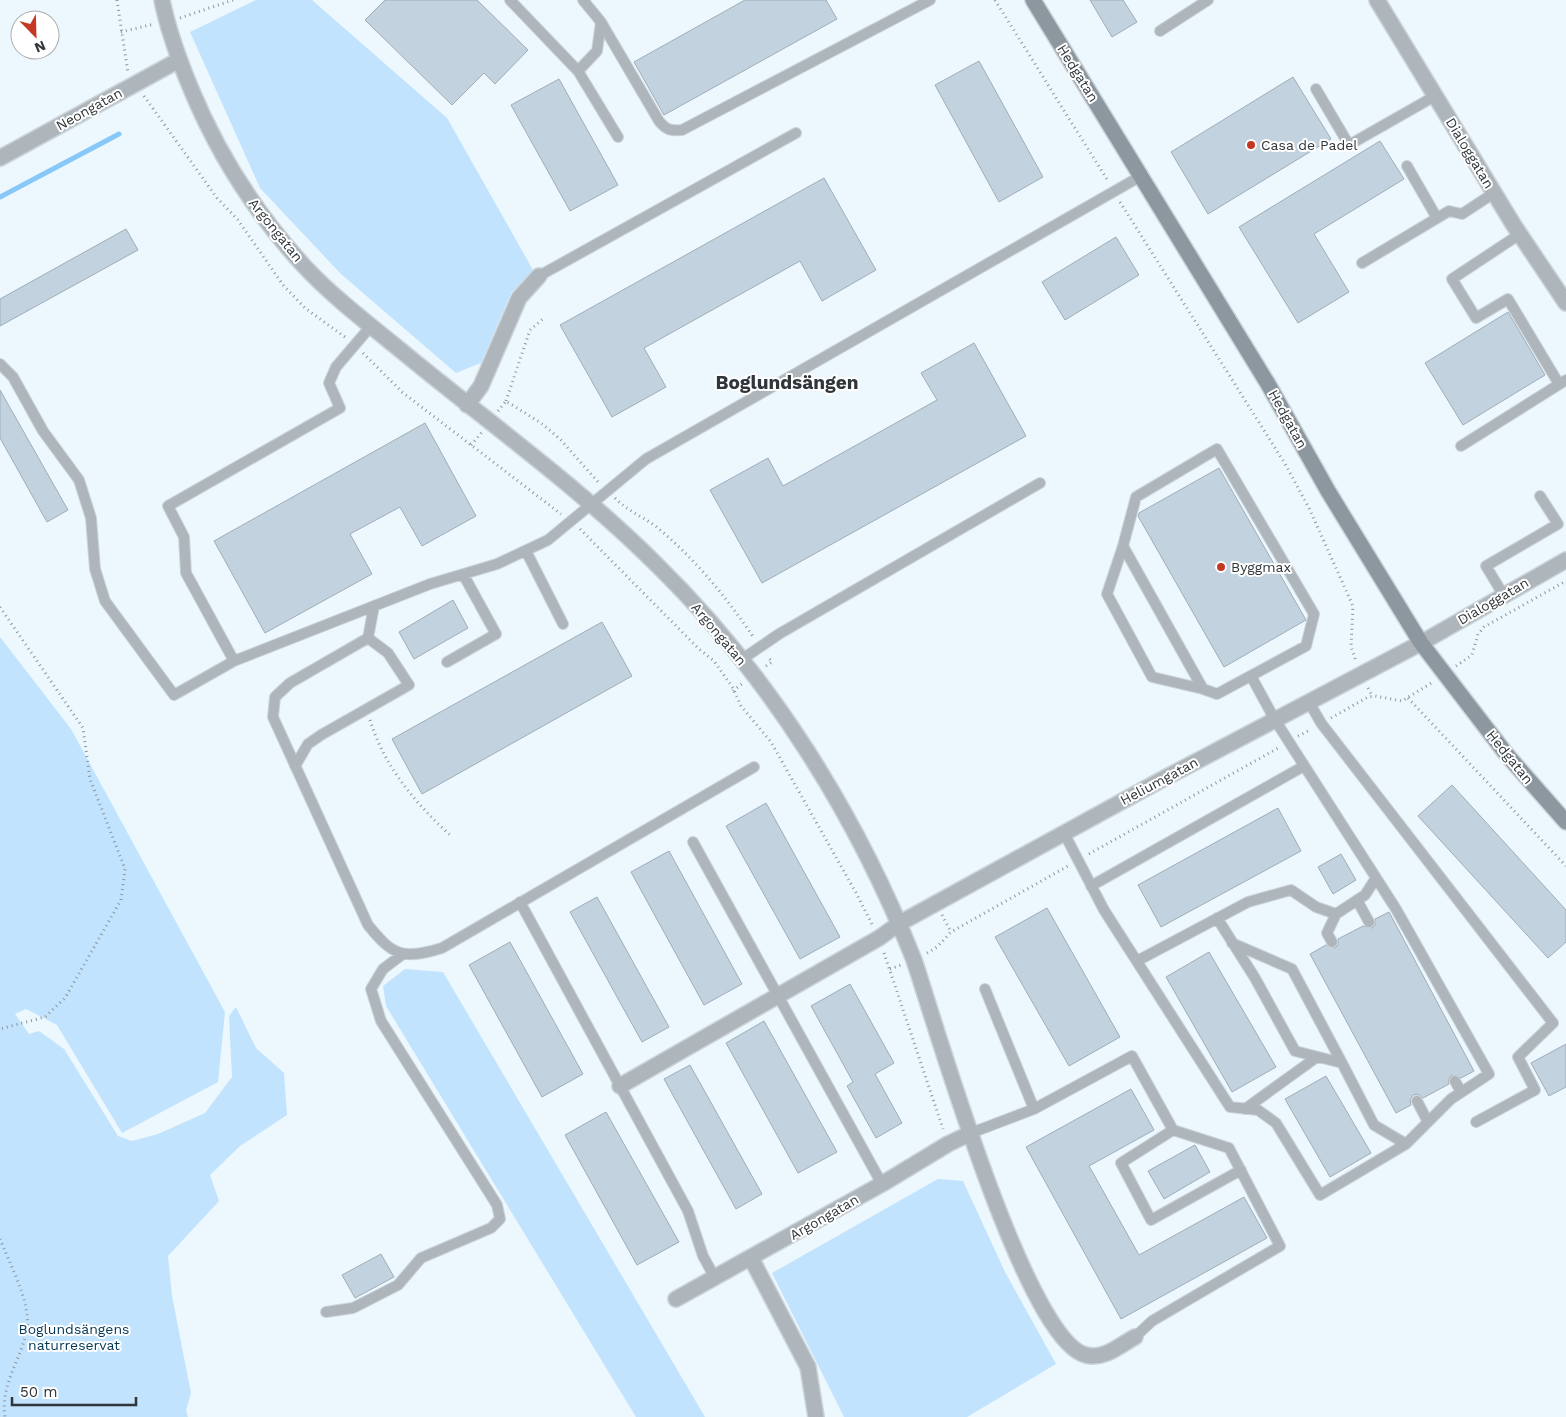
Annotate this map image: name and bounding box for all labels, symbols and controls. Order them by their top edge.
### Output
north arrow [10,10,60,60]
text: N [32,38,48,56]
street label: Hedgatan [1054,41,1102,105]
street label: Neongatan [53,84,125,134]
street label: Dialoggatan [1443,115,1497,191]
place label: Casa de Padel [1261,137,1358,153]
marker: Casa de Padel [1245,139,1257,151]
street label: Argongatan [246,195,306,265]
district label: Boglundsängen [716,371,858,394]
street label: Hedgatan [1265,387,1311,451]
place label: Byggmax [1231,559,1291,575]
marker: Byggmax [1215,561,1227,573]
street label: Dialoggatan [1455,574,1531,628]
street label: Argongatan [688,599,750,669]
street label: Hedgatan [1483,727,1537,787]
street label: Heliumgatan [1117,754,1201,808]
street label: Argongatan [787,1191,861,1243]
park label: Boglundsängens naturreservat [19,1321,129,1353]
scale bar [12,1374,136,1406]
text: 50 m [20,1383,57,1401]

